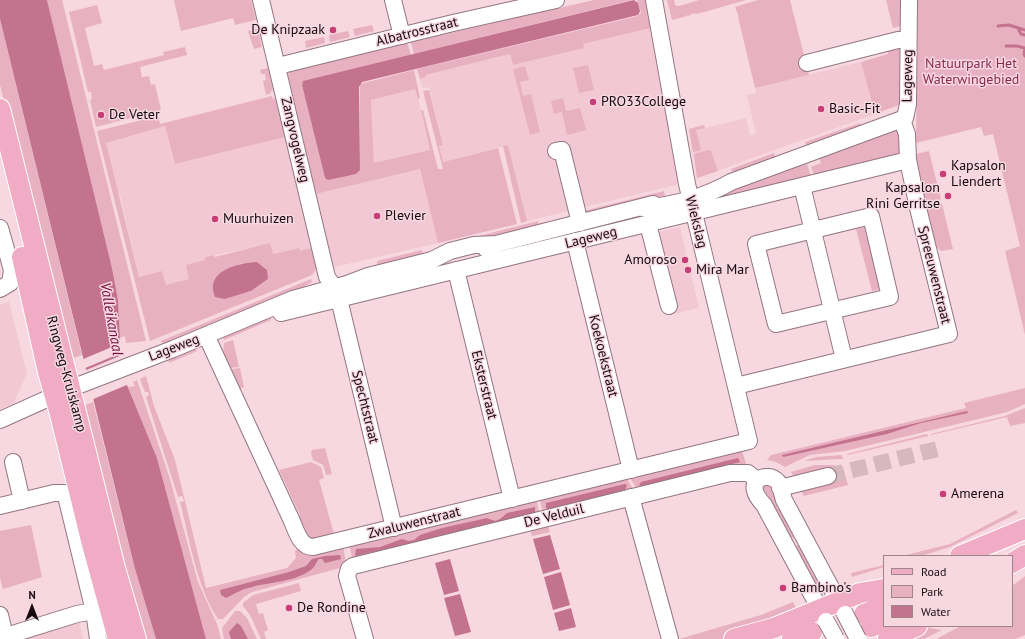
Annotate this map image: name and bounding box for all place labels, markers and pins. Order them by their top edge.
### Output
place label: De Knipzaak [251,22,325,38]
marker: De Knipzaak [328,25,338,35]
place label: PRO33College [601,94,686,110]
marker: PRO33College [588,97,598,107]
place label: Basic-Fit [829,101,880,117]
marker: Basic-Fit [816,104,826,114]
place label: De Veter [109,107,160,123]
marker: De Veter [96,110,106,120]
place label: Kapsalon Liendert [951,158,1006,190]
marker: Kapsalon Liendert [938,169,948,179]
place label: Kapsalon Rini Gerritse [866,180,940,212]
marker: Kapsalon Rini Gerritse [943,191,953,201]
place label: Plevier [385,208,426,224]
place label: Muurhuizen [223,211,294,227]
marker: Plevier [372,211,382,221]
marker: Muurhuizen [210,214,220,224]
place label: Amoroso [624,252,677,268]
marker: Amoroso [680,255,690,265]
place label: Mira Mar [696,262,749,278]
marker: Mira Mar [683,265,693,275]
place label: Amerena [951,486,1004,502]
marker: Amerena [938,489,948,499]
place label: Bambino's [791,580,851,596]
marker: Bambino's [778,583,788,593]
place label: De Rondine [297,600,366,616]
marker: De Rondine [284,603,294,613]

